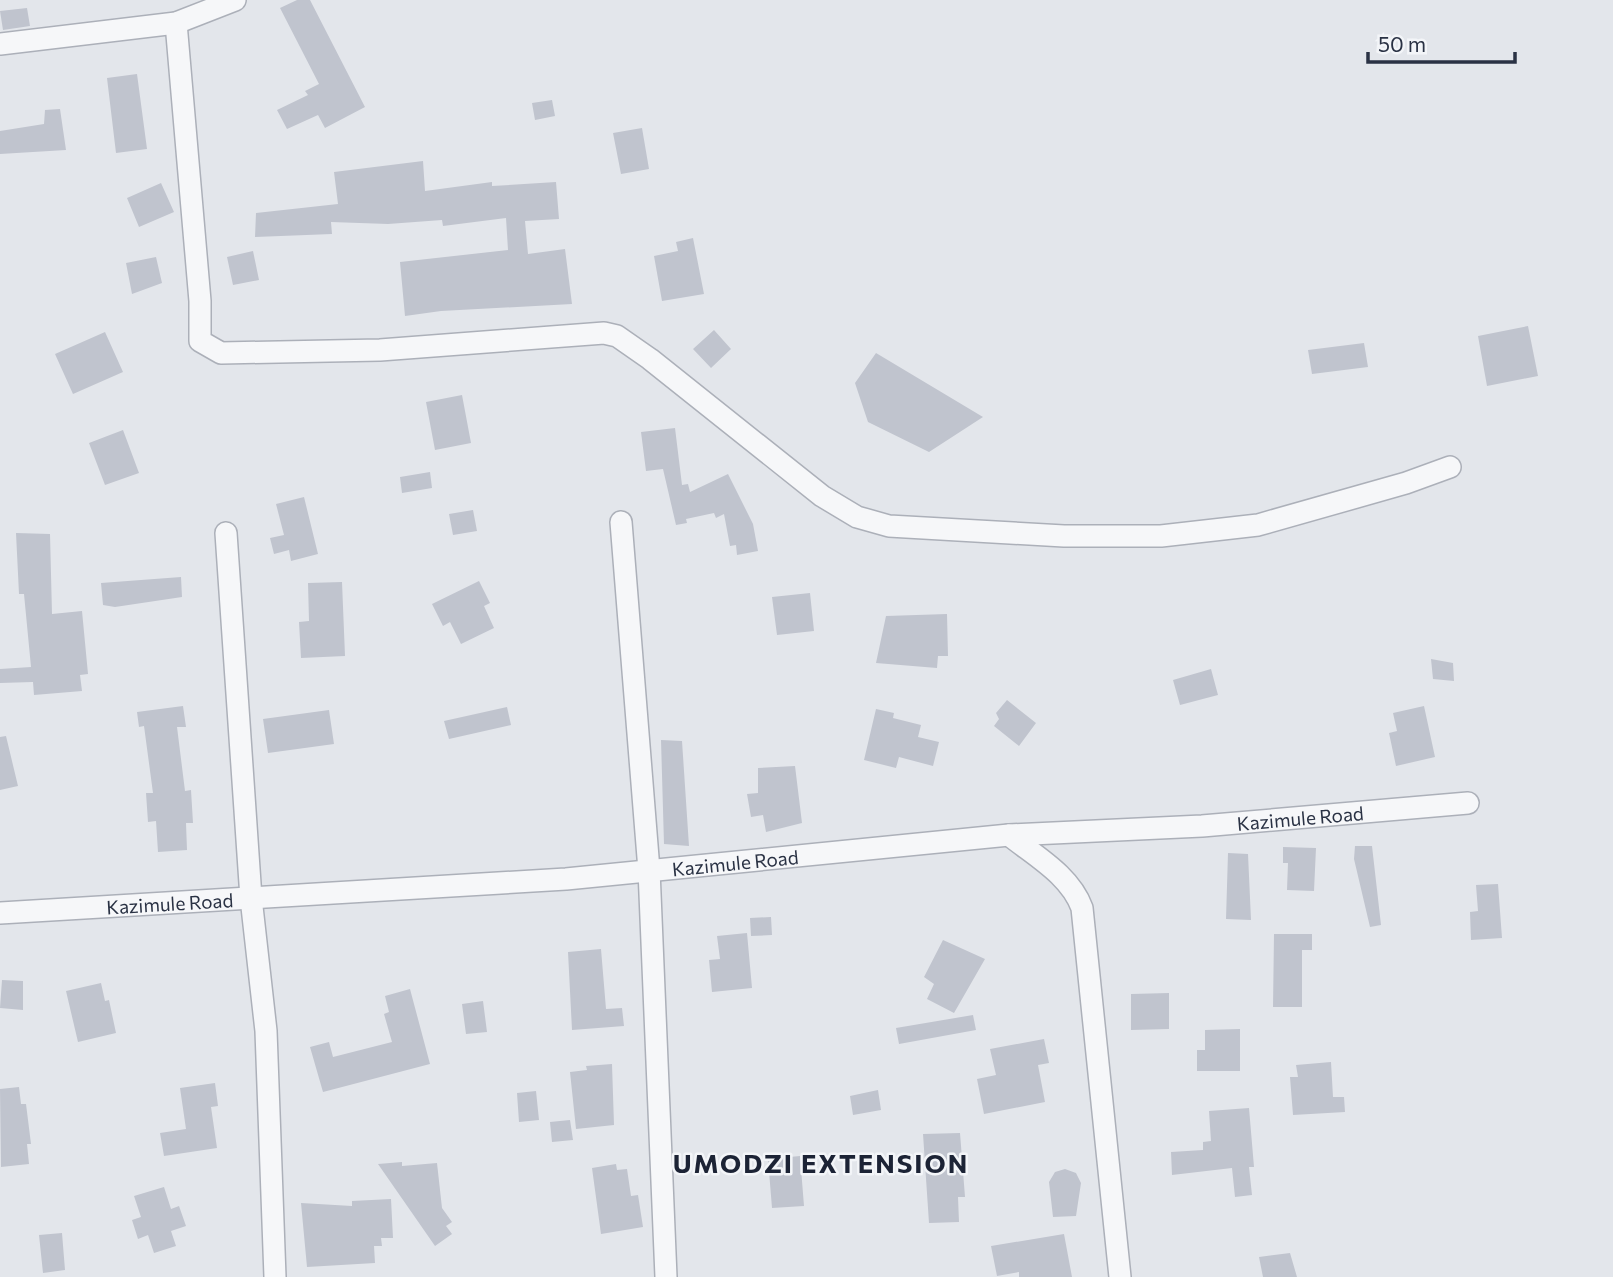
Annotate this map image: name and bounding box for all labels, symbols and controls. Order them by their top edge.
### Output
scale bar [1368,21,1515,65]
text: 50 m [1378,31,1426,56]
street label: Kazimule Road [1236,801,1365,834]
street label: Kazimule Road [671,844,800,880]
street label: Kazimule Road [106,888,234,918]
district label: UMODZI EXTENSION [673,1147,969,1178]

